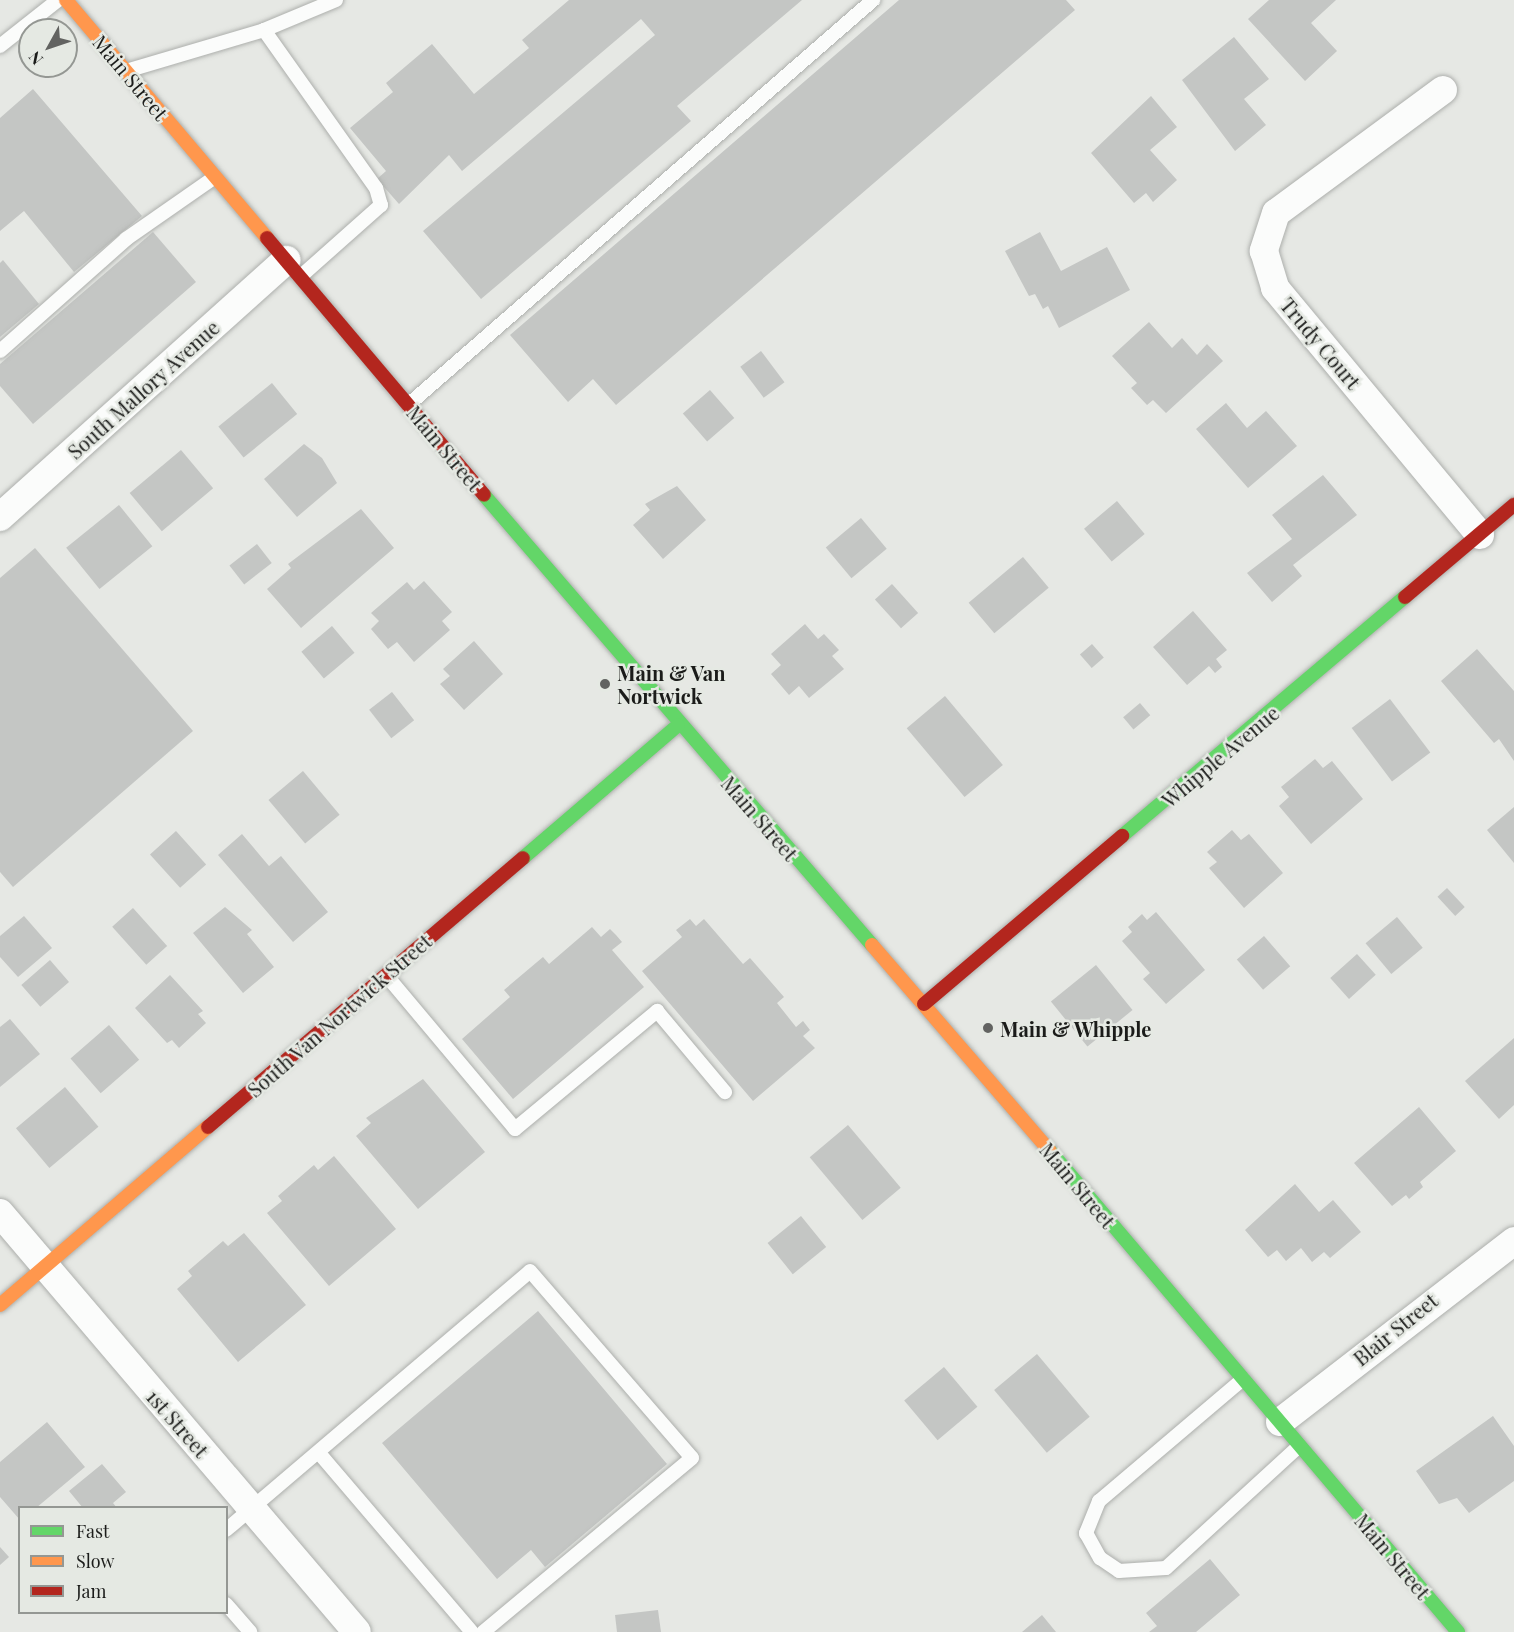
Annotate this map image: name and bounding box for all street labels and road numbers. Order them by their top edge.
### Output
street label: Main Street [88,30,174,124]
street label: Trudy Court [1276,292,1366,394]
street label: South Mallory Avenue [62,314,224,464]
street label: Main Street [402,401,488,495]
street label: Whipple Avenue [1157,700,1283,812]
street label: Main Street [717,771,803,865]
street label: South Van Nortwick Street [242,928,436,1102]
street label: Main Street [1035,1138,1121,1232]
street label: Blair Street [1348,1288,1442,1370]
street label: 1st Street [142,1384,214,1462]
street label: Main Street [1350,1509,1436,1603]

